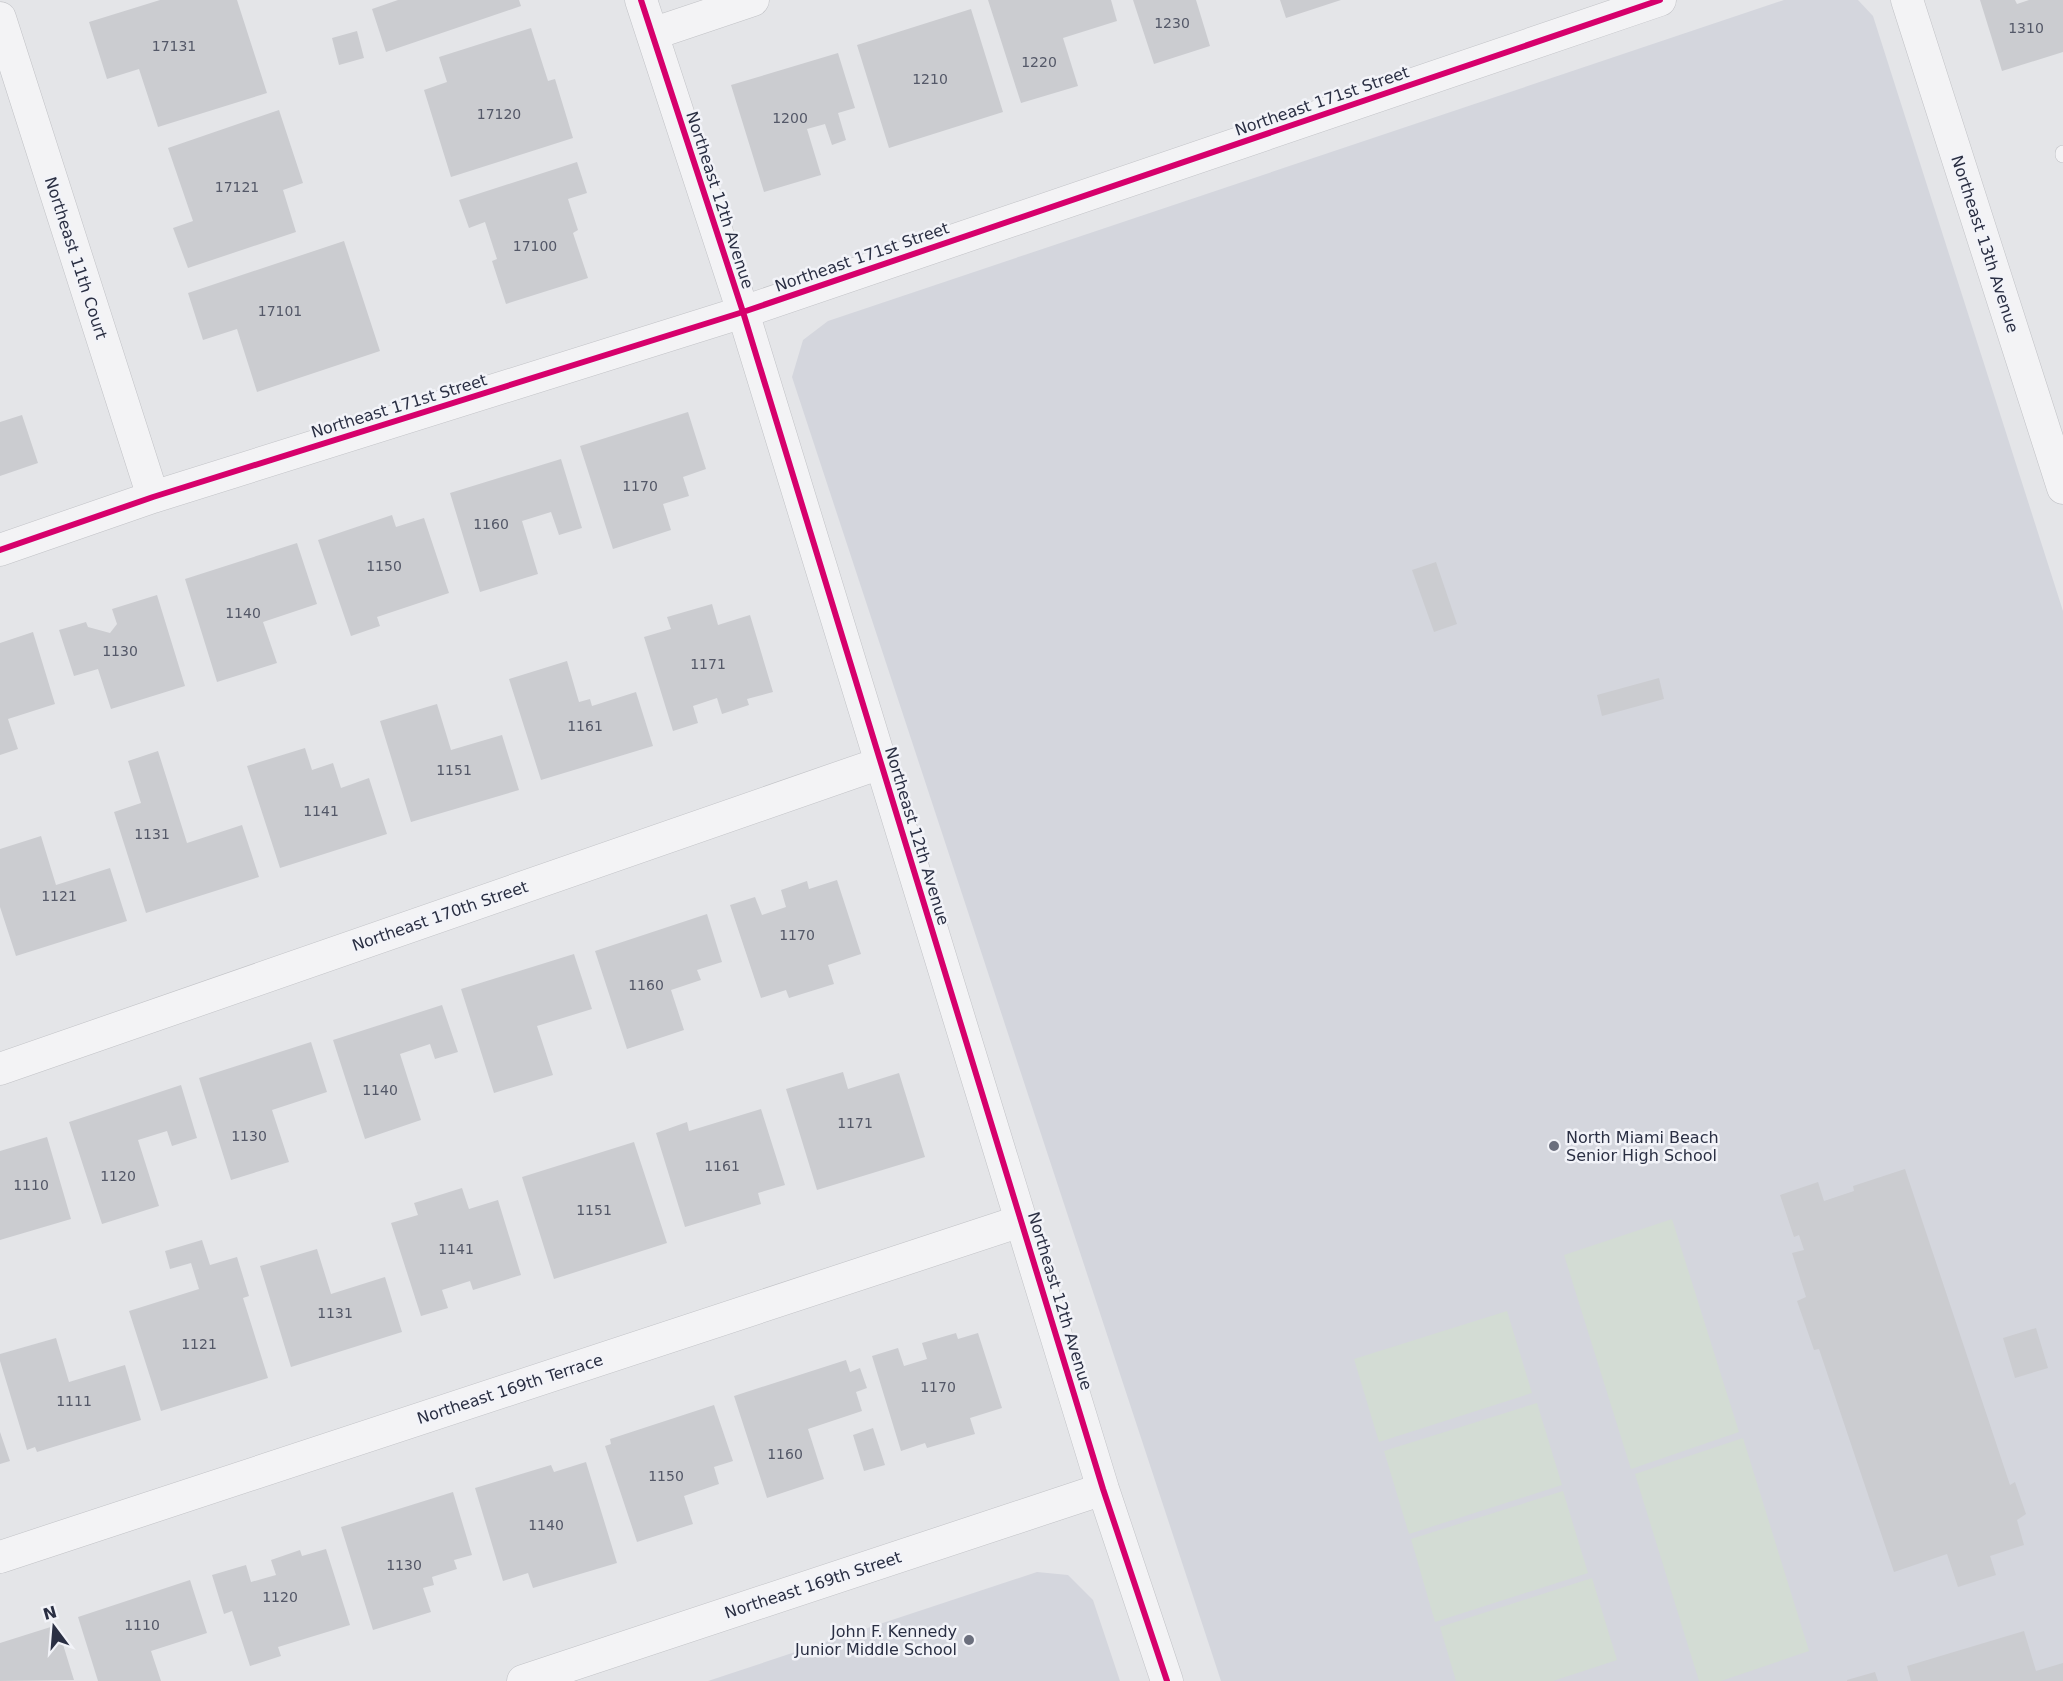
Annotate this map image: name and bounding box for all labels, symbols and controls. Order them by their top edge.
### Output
house number: 1230 [1154,15,1190,31]
house number: 1310 [2008,20,2044,36]
house number: 17131 [152,38,196,54]
house number: 1220 [1021,54,1057,70]
street label: Northeast 171st Street [1232,62,1412,140]
house number: 1210 [912,71,948,87]
house number: 17120 [477,106,521,122]
street label: Northeast 12th Avenue [682,109,758,291]
house number: 1200 [772,110,808,126]
street label: Northeast 13th Avenue [1947,153,2023,335]
street label: Northeast 11th Court [41,174,111,342]
house number: 17121 [215,179,259,195]
street label: Northeast 171st Street [772,218,952,296]
house number: 17100 [513,238,557,254]
house number: 17101 [258,303,302,319]
street label: Northeast 171st Street [309,370,489,442]
house number: 1170 [622,478,658,494]
house number: 1160 [473,516,509,532]
house number: 1150 [366,558,402,574]
house number: 1140 [225,605,261,621]
house number: 1130 [102,643,138,659]
house number: 1171 [690,656,726,672]
house number: 1161 [567,718,603,734]
street label: Northeast 12th Avenue [881,745,953,927]
house number: 1151 [436,762,472,778]
house number: 1141 [303,803,339,819]
house number: 1131 [134,826,170,842]
street label: Northeast 170th Street [350,877,530,955]
house number: 1121 [41,888,77,904]
house number: 1170 [779,927,815,943]
house number: 1160 [628,977,664,993]
house number: 1140 [362,1082,398,1098]
house number: 1171 [837,1115,873,1131]
house number: 1130 [231,1128,267,1144]
place label: North Miami Beach Senior High School [1566,1128,1719,1165]
marker: North Miami Beach Senior High School [1547,1139,1561,1153]
house number: 1161 [704,1158,740,1174]
house number: 1120 [100,1168,136,1184]
house number: 1110 [13,1177,49,1193]
house number: 1151 [576,1202,612,1218]
street label: Northeast 12th Avenue [1024,1210,1096,1392]
house number: 1141 [438,1241,474,1257]
house number: 1131 [317,1305,353,1321]
house number: 1121 [181,1336,217,1352]
street label: Northeast 169th Terrace [415,1350,605,1428]
house number: 1170 [920,1379,956,1395]
house number: 1111 [56,1393,92,1409]
house number: 1160 [767,1446,803,1462]
house number: 1150 [648,1468,684,1484]
house number: 1140 [528,1517,564,1533]
street label: Northeast 169th Street [722,1547,904,1623]
house number: 1130 [386,1557,422,1573]
house number: 1120 [262,1589,298,1605]
north arrow [24,1597,84,1657]
text: N [41,1602,59,1624]
house number: 1110 [124,1617,160,1633]
place label: John F. Kennedy Junior Middle School [794,1622,957,1659]
marker: John F. Kennedy Junior Middle School [962,1633,976,1647]

